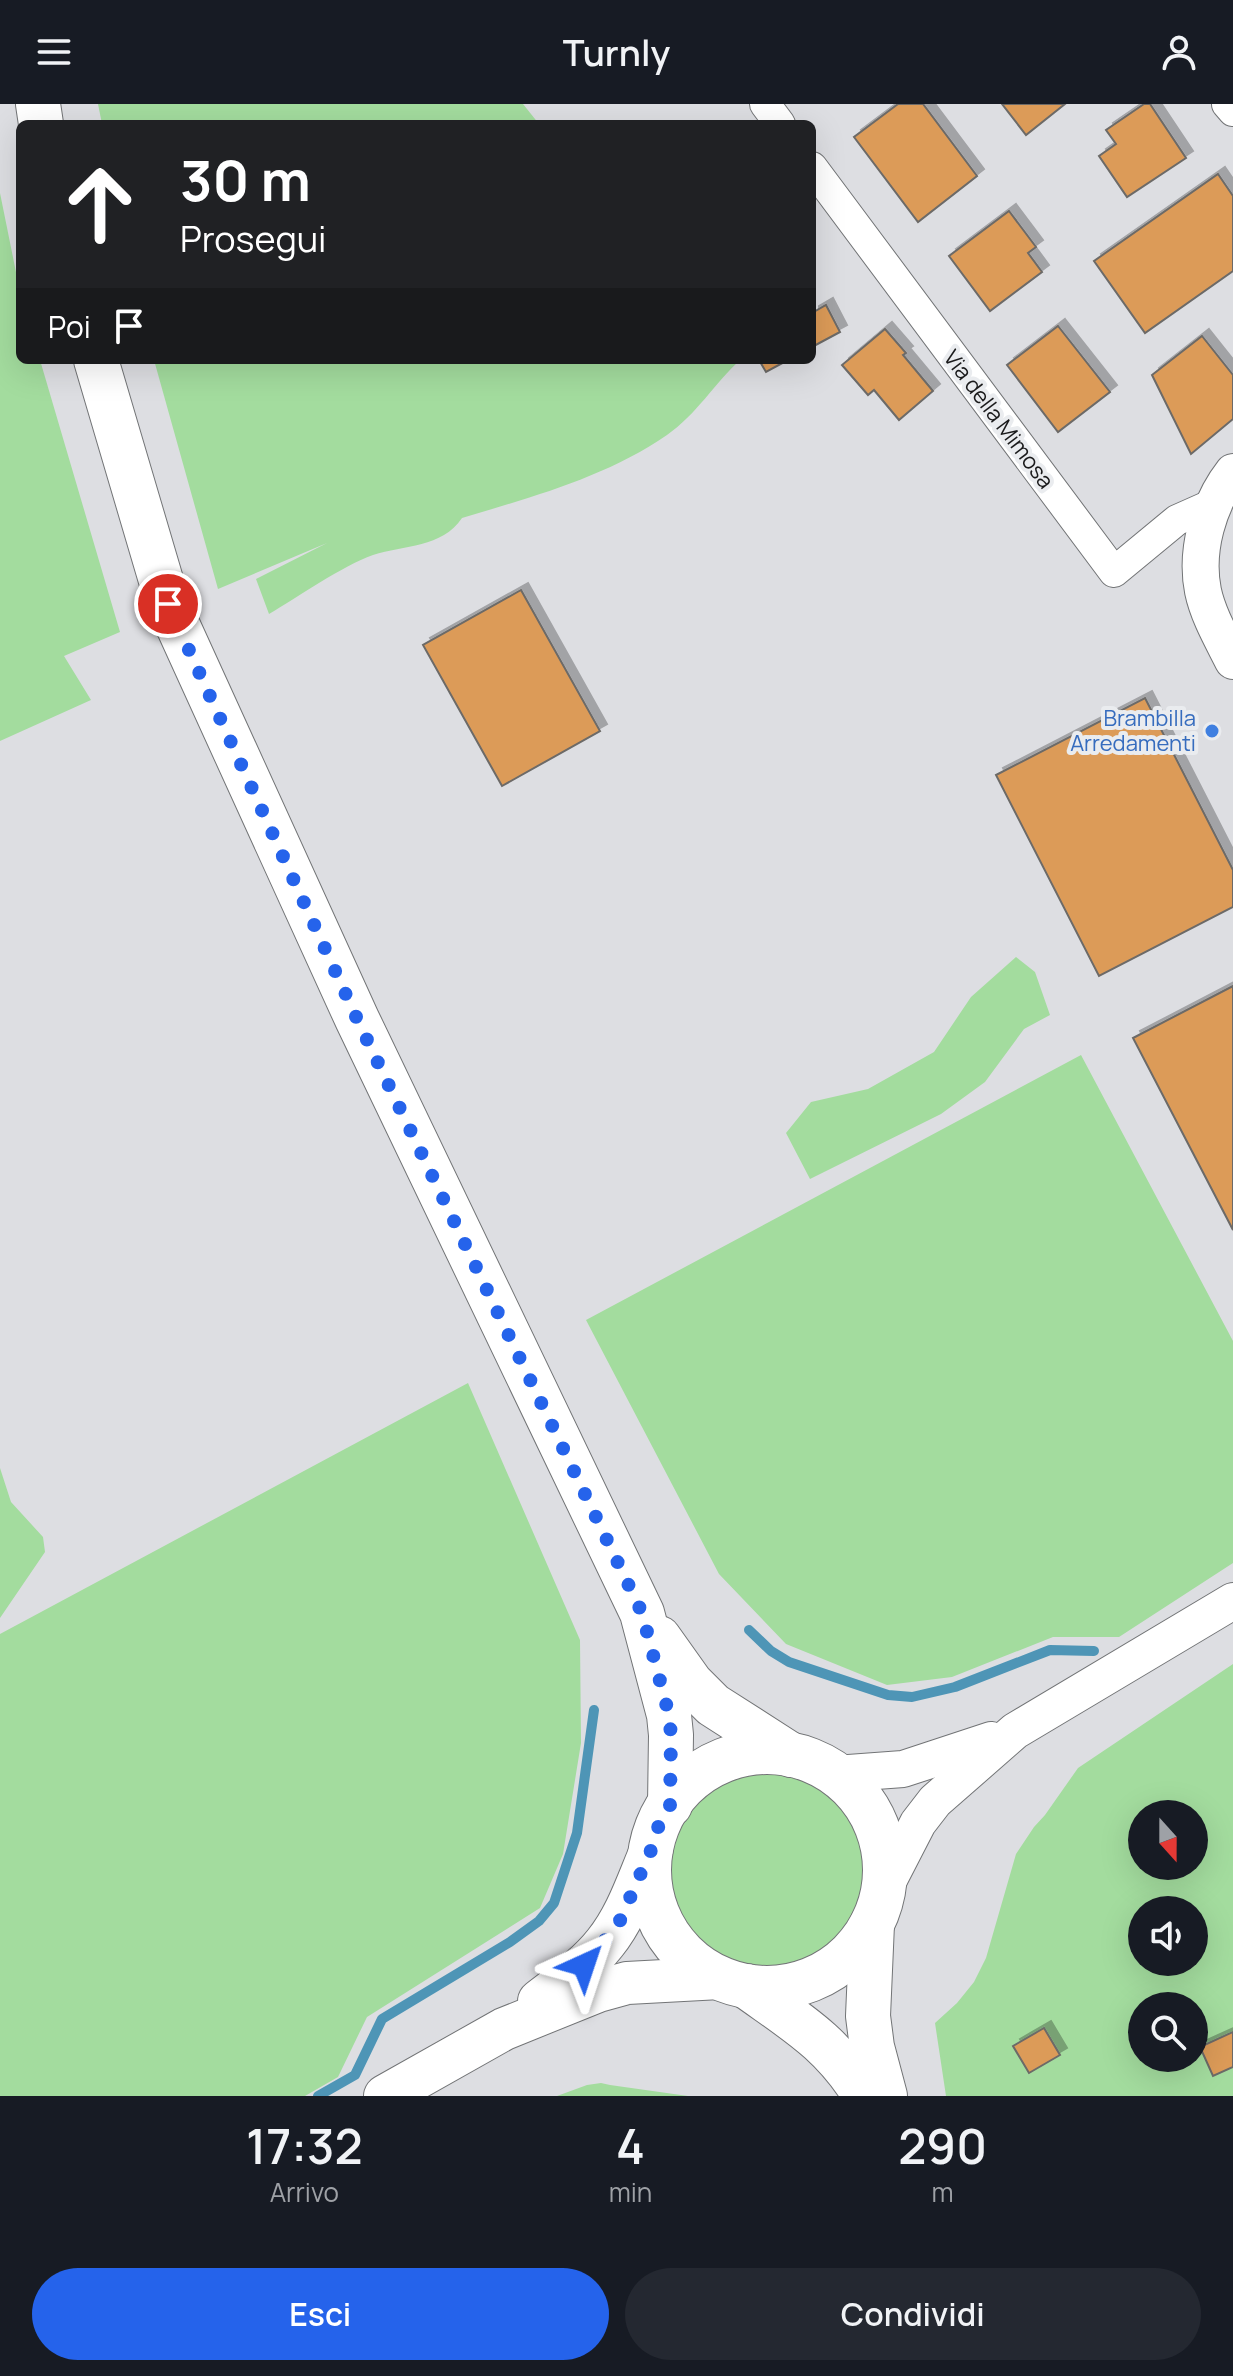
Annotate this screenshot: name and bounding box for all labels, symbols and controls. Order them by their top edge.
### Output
text: Turnly [563,28,670,77]
icon: menu [32,30,76,74]
icon: person [1157,30,1201,74]
text: 30 m [180,141,311,218]
icon: ahead [48,152,152,256]
text: Prosegui [180,214,327,263]
icon: arrive [107,304,151,348]
text: Poi [48,306,91,347]
street label: Via della Mimosa [937,344,1061,494]
pin [134,570,202,638]
icon: arrive [146,582,190,626]
place label: Brambilla Arredamenti [1070,703,1196,758]
marker: Brambilla Arredamenti [1203,722,1221,740]
north arrow [1128,1800,1208,1880]
map controls [1128,1800,1208,2072]
button: sound [1128,1896,1208,1976]
position arrow [542,1923,626,2007]
button: search [1128,1992,1208,2072]
text: 17:32 [246,2113,363,2178]
text: 4 [616,2113,645,2178]
text: 290 [898,2113,987,2178]
text: Arrivo [270,2174,339,2210]
text: min [609,2174,652,2210]
text: m [932,2174,954,2210]
button: Esci [32,2268,609,2360]
button: Condividi [625,2268,1201,2360]

